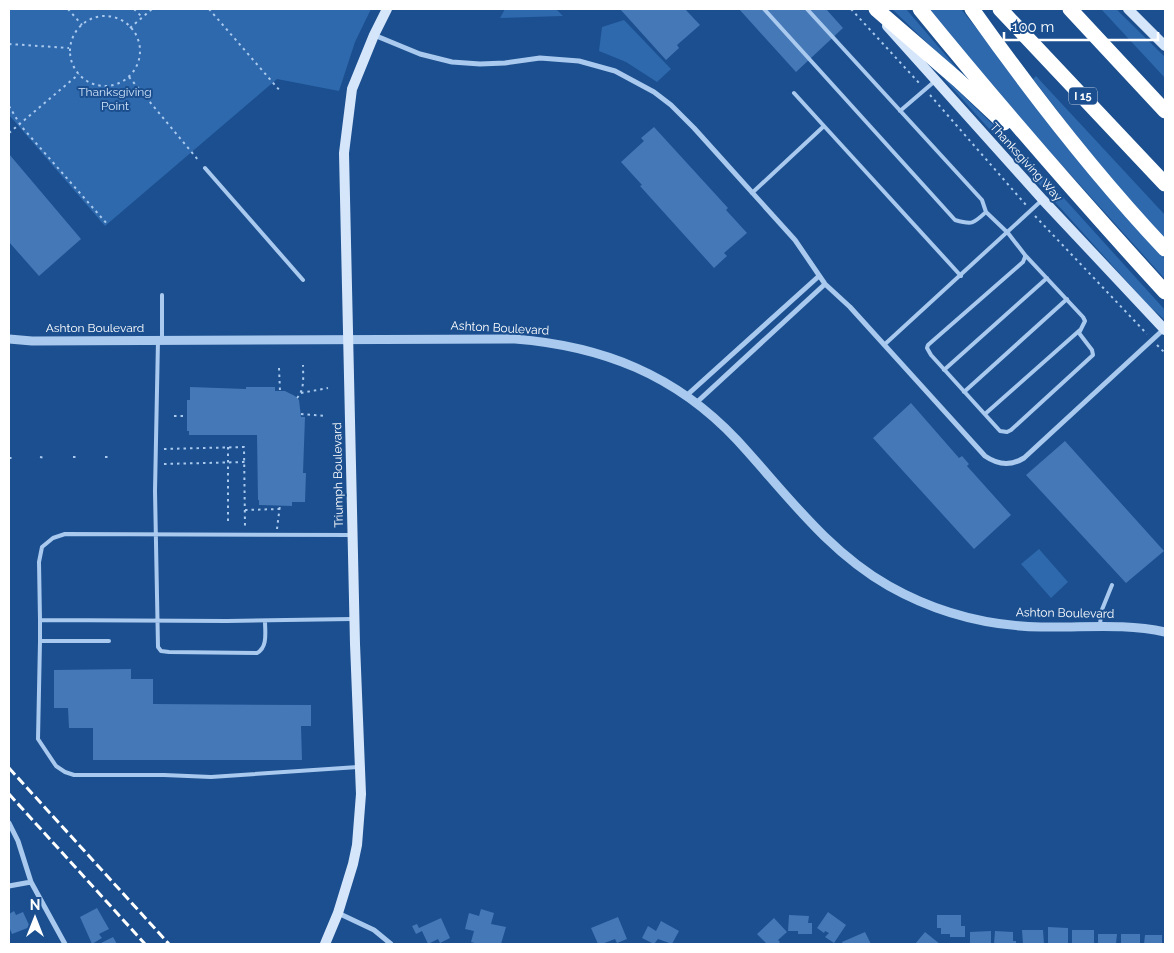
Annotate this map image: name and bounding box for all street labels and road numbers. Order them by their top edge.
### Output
road number: I 15 [1069,88,1097,104]
street label: Thanksgiving Way [987,120,1065,205]
street label: Ashton Boulevard [450,318,550,338]
street label: Ashton Boulevard [46,321,144,335]
street label: Triumph Boulevard [330,422,346,528]
street label: Ashton Boulevard [1016,605,1114,621]

